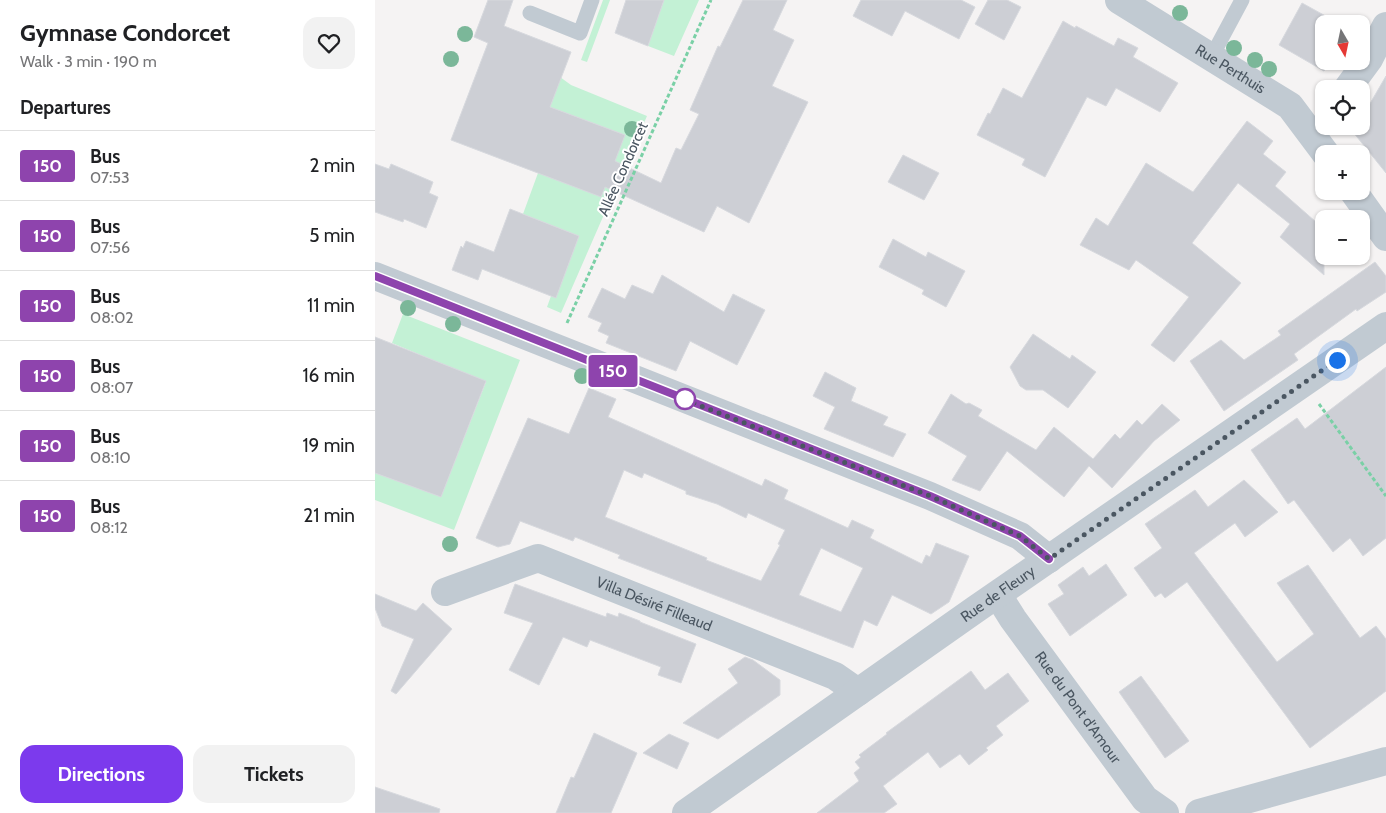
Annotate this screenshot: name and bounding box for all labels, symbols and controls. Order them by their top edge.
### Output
north arrow [1315,15,1370,70]
map controls [1315,15,1370,265]
button: heart [303,17,355,69]
text: Gymnase Condorcet [20,18,230,47]
street label: Rue Perthuis [1192,41,1269,98]
text: Walk · 3 min · 190 m [20,52,157,71]
button: locate [1315,80,1370,135]
text: Departures [20,96,111,119]
street label: Allée Condorcet [594,119,652,219]
text: Bus [90,145,120,168]
button: + [1315,145,1370,200]
text: 2 min [309,154,355,177]
text: 150 [33,155,62,177]
text: 07:53 [90,168,130,187]
button: − [1315,210,1370,265]
text: Bus [90,215,120,238]
text: 5 min [309,224,355,247]
text: 150 [33,225,62,247]
text: 07:56 [90,238,130,257]
text: Bus [90,285,120,308]
text: 11 min [307,294,355,317]
text: 150 [33,295,62,317]
text: 08:02 [90,308,134,327]
your location [1325,348,1350,373]
text: Bus [90,355,120,378]
line badge: 150 [584,355,642,387]
text: 150 [598,360,628,382]
text: 16 min [302,364,355,387]
text: 150 [33,365,62,387]
text: 08:07 [90,378,133,397]
unlabelled marker [674,388,696,410]
text: Bus [90,425,120,448]
text: 19 min [302,434,355,457]
text: 150 [33,435,62,457]
text: 08:10 [90,448,131,467]
text: Bus [90,495,120,518]
text: 21 min [303,504,355,527]
text: 150 [33,505,62,527]
text: 08:12 [90,518,128,537]
street label: Rue de Fleury [957,562,1039,626]
street label: Villa Désiré Filleaud [594,573,715,635]
street label: Rue du Pont d'Amour [1031,648,1125,767]
button: Directions [20,745,183,803]
button: Tickets [193,745,355,803]

